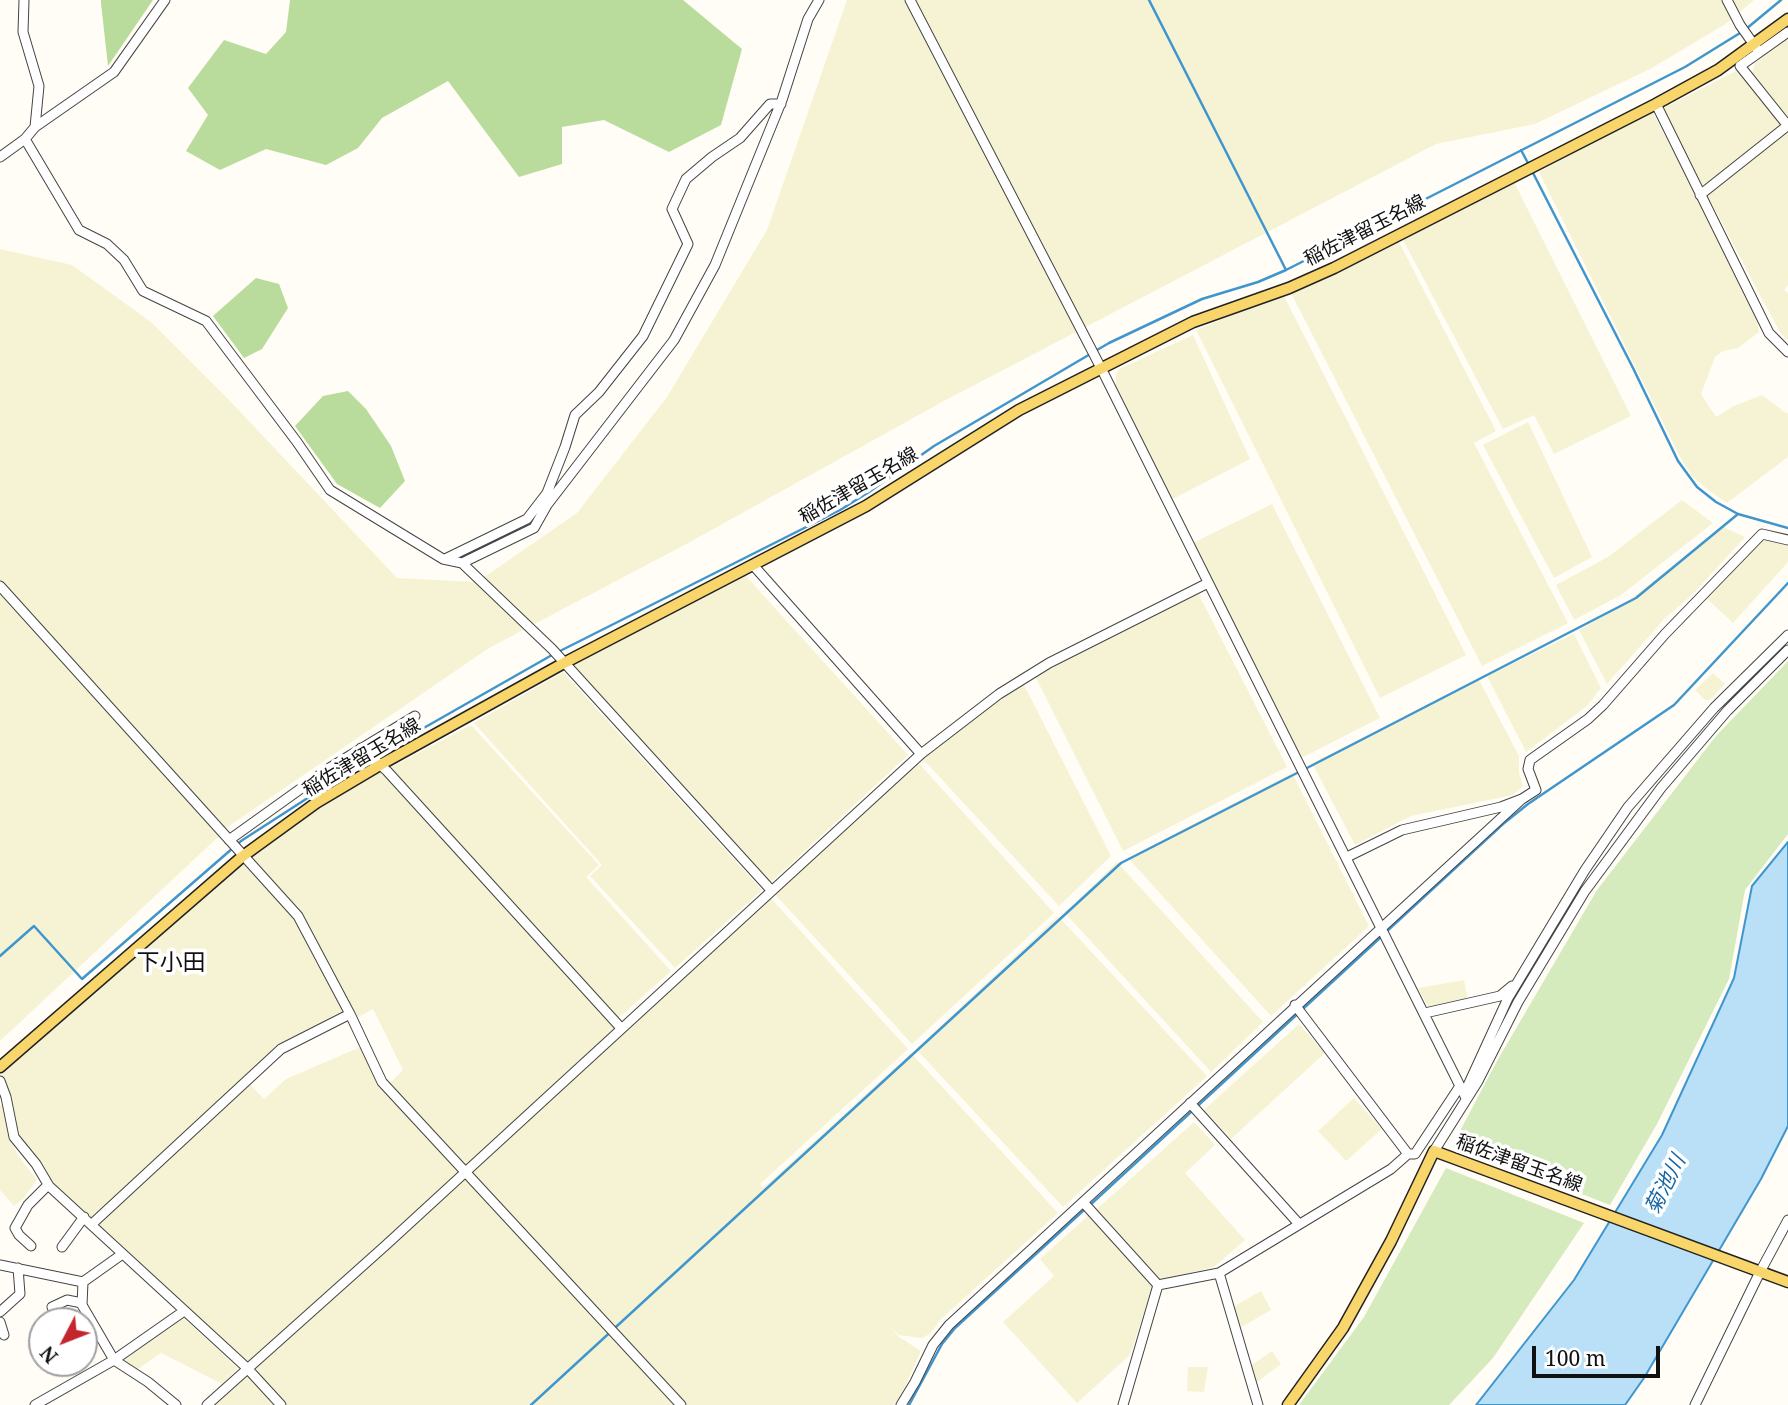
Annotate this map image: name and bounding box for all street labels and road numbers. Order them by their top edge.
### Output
street label: 稲佐津留玉名線 [1301,191,1429,271]
street label: 稲佐津留玉名線 [796,443,922,529]
street label: 稲佐津留玉名線 [299,714,425,802]
street label: 稲佐津留玉名線 [1453,1131,1585,1197]

